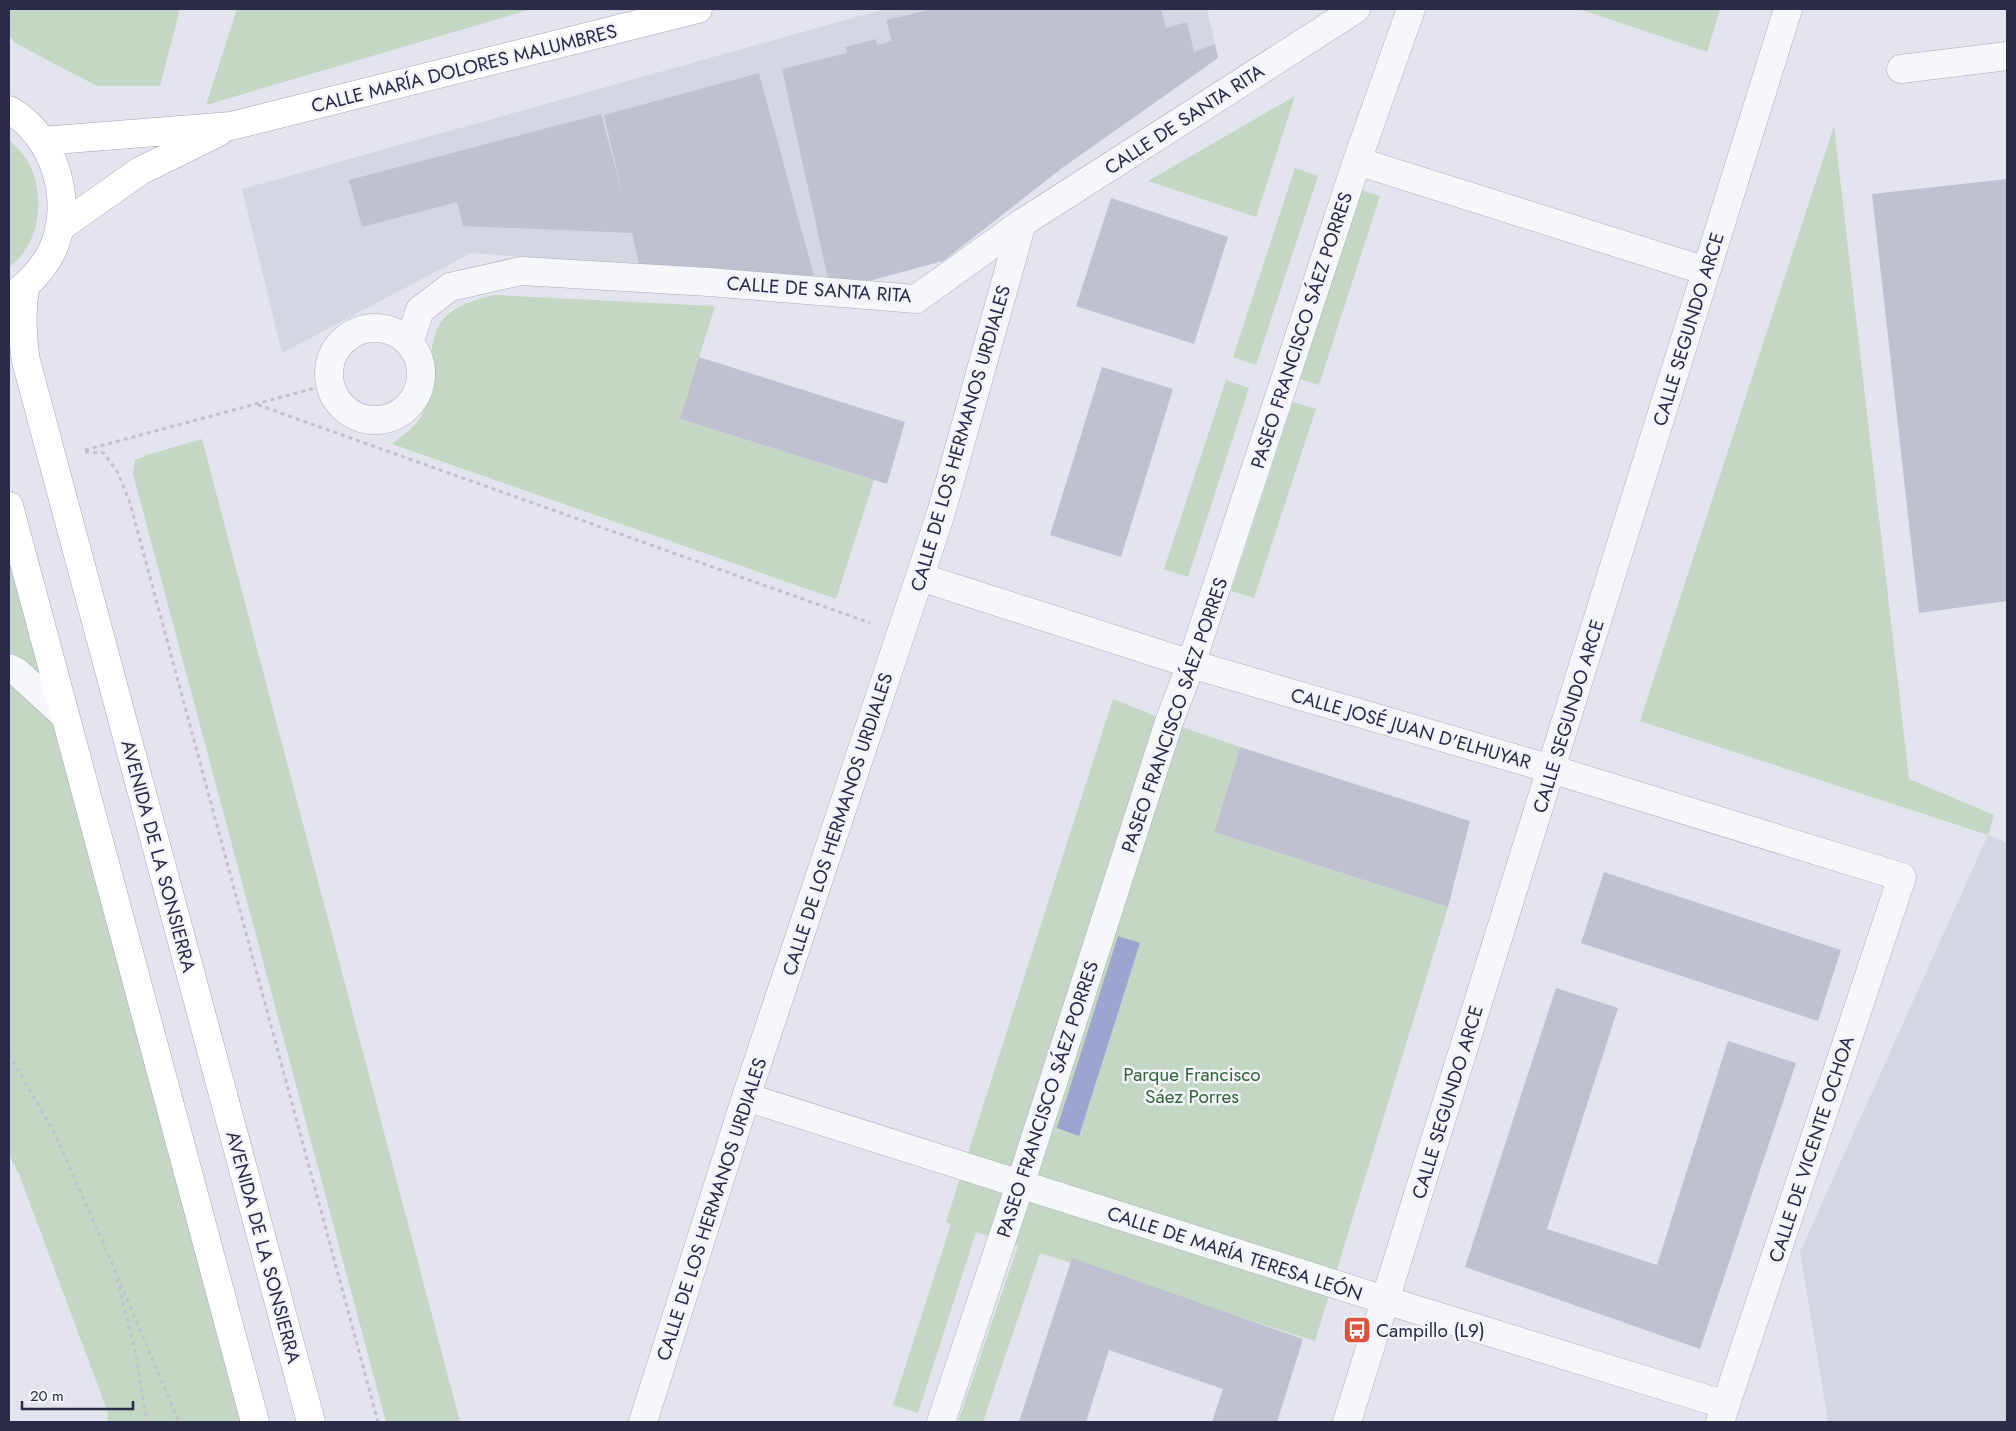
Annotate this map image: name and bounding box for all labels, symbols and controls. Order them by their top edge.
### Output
street label: CALLE MARÍA DOLORES MALUMBRES [309,17,620,120]
street label: CALLE DE SANTA RITA [1099,57,1270,181]
street label: PASEO FRANCISCO SÁEZ PORRES [1244,188,1359,472]
street label: CALLE SEGUNDO ARCE [1646,229,1731,429]
street label: CALLE DE SANTA RITA [726,270,913,309]
street label: CALLE DE LOS HERMANOS URDIALES [904,282,1017,594]
street label: PASEO FRANCISCO SÁEZ PORRES [1115,574,1234,856]
street label: CALLE SEGUNDO ARCE [1526,616,1611,816]
street label: CALLE DE LOS HERMANOS URDIALES [776,669,899,979]
street label: CALLE JOSÉ JUAN D'ELHUYAR [1288,681,1535,776]
street label: AVENIDA DE LA SONSIERRA [114,737,203,976]
street label: PASEO FRANCISCO SÁEZ PORRES [990,957,1105,1241]
street label: CALLE SEGUNDO ARCE [1405,1002,1490,1202]
street label: CALLE DE VICENTE OCHOA [1762,1032,1861,1266]
street label: CALLE DE LOS HERMANOS URDIALES [650,1054,773,1364]
park label: Parque Francisco Sáez Porres [1123,1061,1261,1110]
street label: AVENIDA DE LA SONSIERRA [219,1128,308,1367]
street label: CALLE DE MARÍA TERESA LEÓN [1104,1199,1366,1308]
bus stop icon: Campillo (L9) [1342,1315,1372,1345]
place label: Campillo (L9) [1376,1317,1485,1344]
scale bar [22,1378,134,1410]
text: 20 m [30,1385,64,1407]

